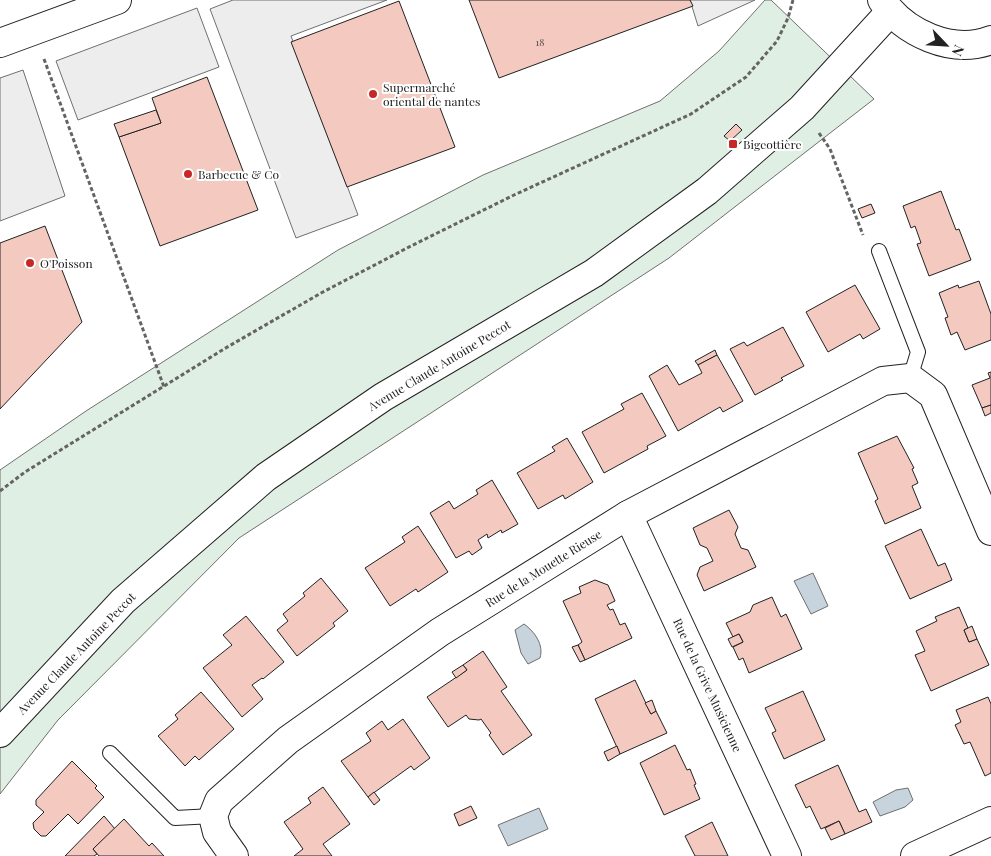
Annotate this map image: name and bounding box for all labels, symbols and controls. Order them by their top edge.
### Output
north arrow [921,20,971,70]
house number: 18 [536,35,544,49]
text: N [947,42,969,59]
place label: Supermarché oriental de nantes [383,79,480,109]
marker: Supermarché oriental de nantes [367,88,379,100]
place label: Bigeottière [743,136,802,152]
marker: Bigeottière [727,138,739,150]
place label: Barbecue & Co [198,166,280,182]
marker: Barbecue & Co [182,168,194,180]
place label: O'Poisson [40,255,93,271]
marker: O'Poisson [24,257,36,269]
street label: Avenue Claude Antoine Peccot [364,316,514,415]
street label: Rue de la Mouette Rieuse [482,526,604,610]
street label: Avenue Claude Antoine Peccot [13,588,139,718]
street label: Rue de la Grive Musicienne [670,616,746,754]

